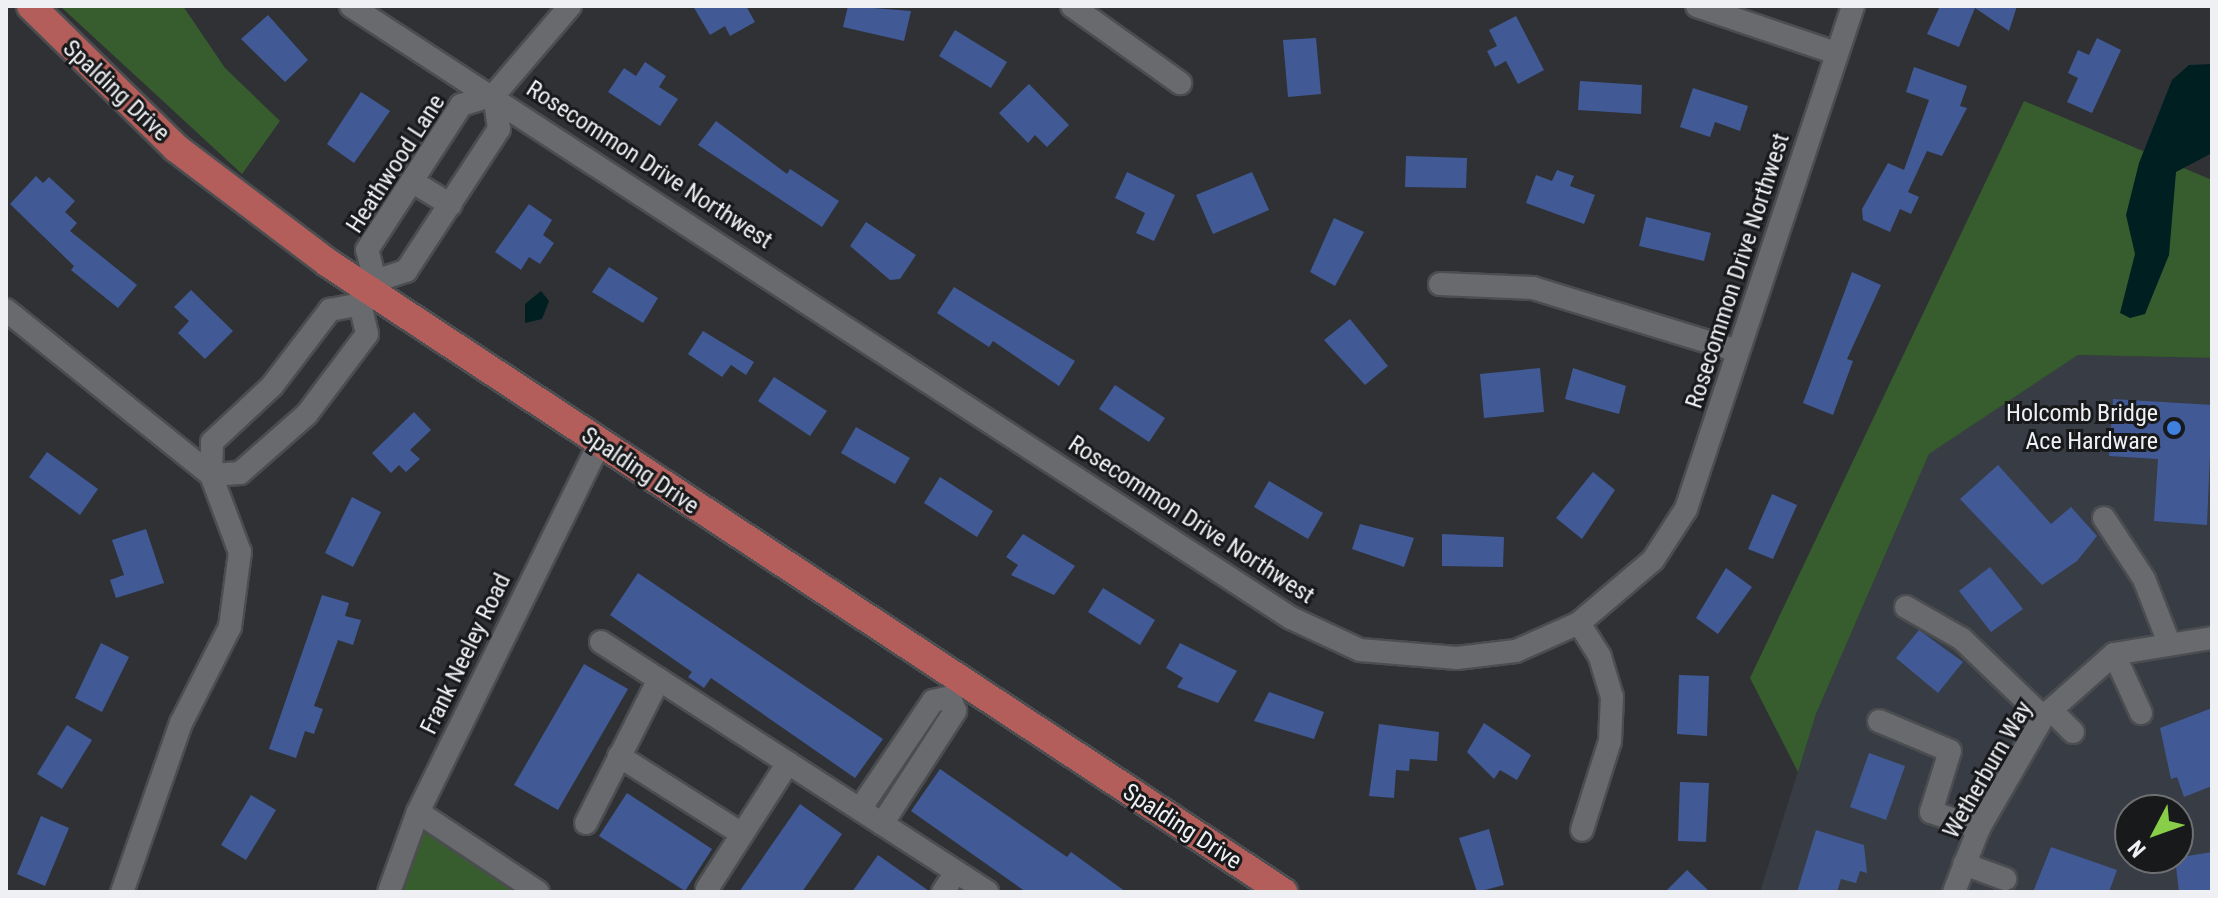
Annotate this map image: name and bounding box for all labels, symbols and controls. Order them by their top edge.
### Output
street label: Spalding Drive [57,34,175,148]
street label: Rosecommon Drive Northwest [521,75,777,255]
street label: Heathwood Lane [341,89,451,239]
street label: Rosecommon Drive Northwest [1680,130,1796,412]
place label: Holcomb Bridge Ace Hardware [2006,400,2158,456]
marker: Holcomb Bridge Ace Hardware [2165,419,2183,437]
street label: Spalding Drive [576,421,704,521]
street label: Rosecommon Drive Northwest [1063,430,1319,610]
street label: Frank Neeley Road [415,569,517,739]
street label: Wetherburn Way [1937,696,2039,844]
street label: Spalding Drive [1117,778,1247,876]
north arrow [2114,794,2194,874]
text: N [2123,835,2151,862]

